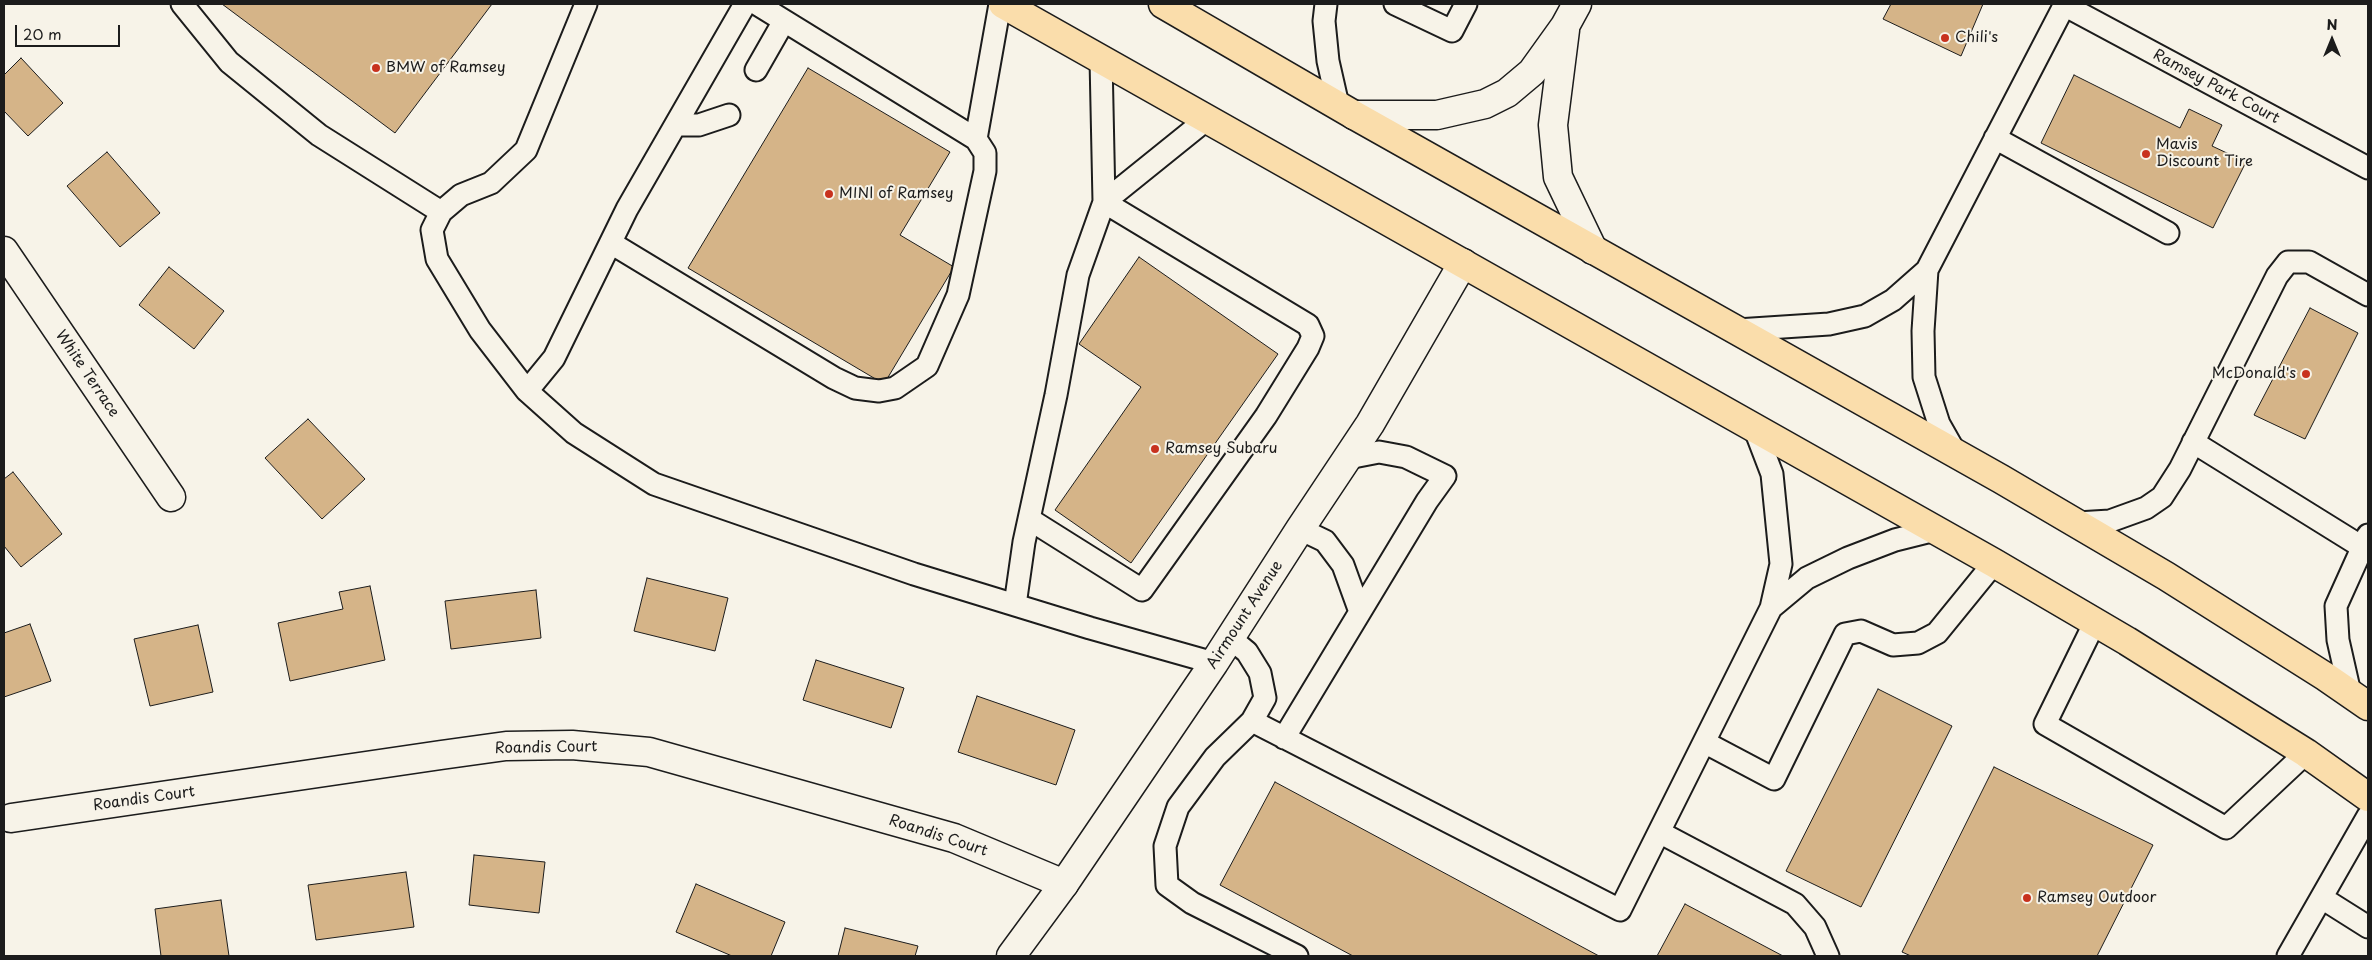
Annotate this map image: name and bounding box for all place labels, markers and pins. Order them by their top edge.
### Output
place label: Chili's [1955,29,1998,47]
marker: Chili's [1939,32,1951,44]
place label: BMW of Ramsey [386,59,505,77]
marker: BMW of Ramsey [370,62,382,74]
place label: Mavis Discount Tire [2156,136,2253,171]
marker: Mavis Discount Tire [2140,148,2152,160]
place label: MINI of Ramsey [839,185,953,203]
marker: MINI of Ramsey [823,188,835,200]
place label: McDonald's [2212,365,2296,383]
marker: McDonald's [2300,368,2312,380]
place label: Ramsey Subaru [1165,440,1277,458]
marker: Ramsey Subaru [1149,443,1161,455]
place label: Ramsey Outdoor [2037,889,2156,907]
marker: Ramsey Outdoor [2021,892,2033,904]

